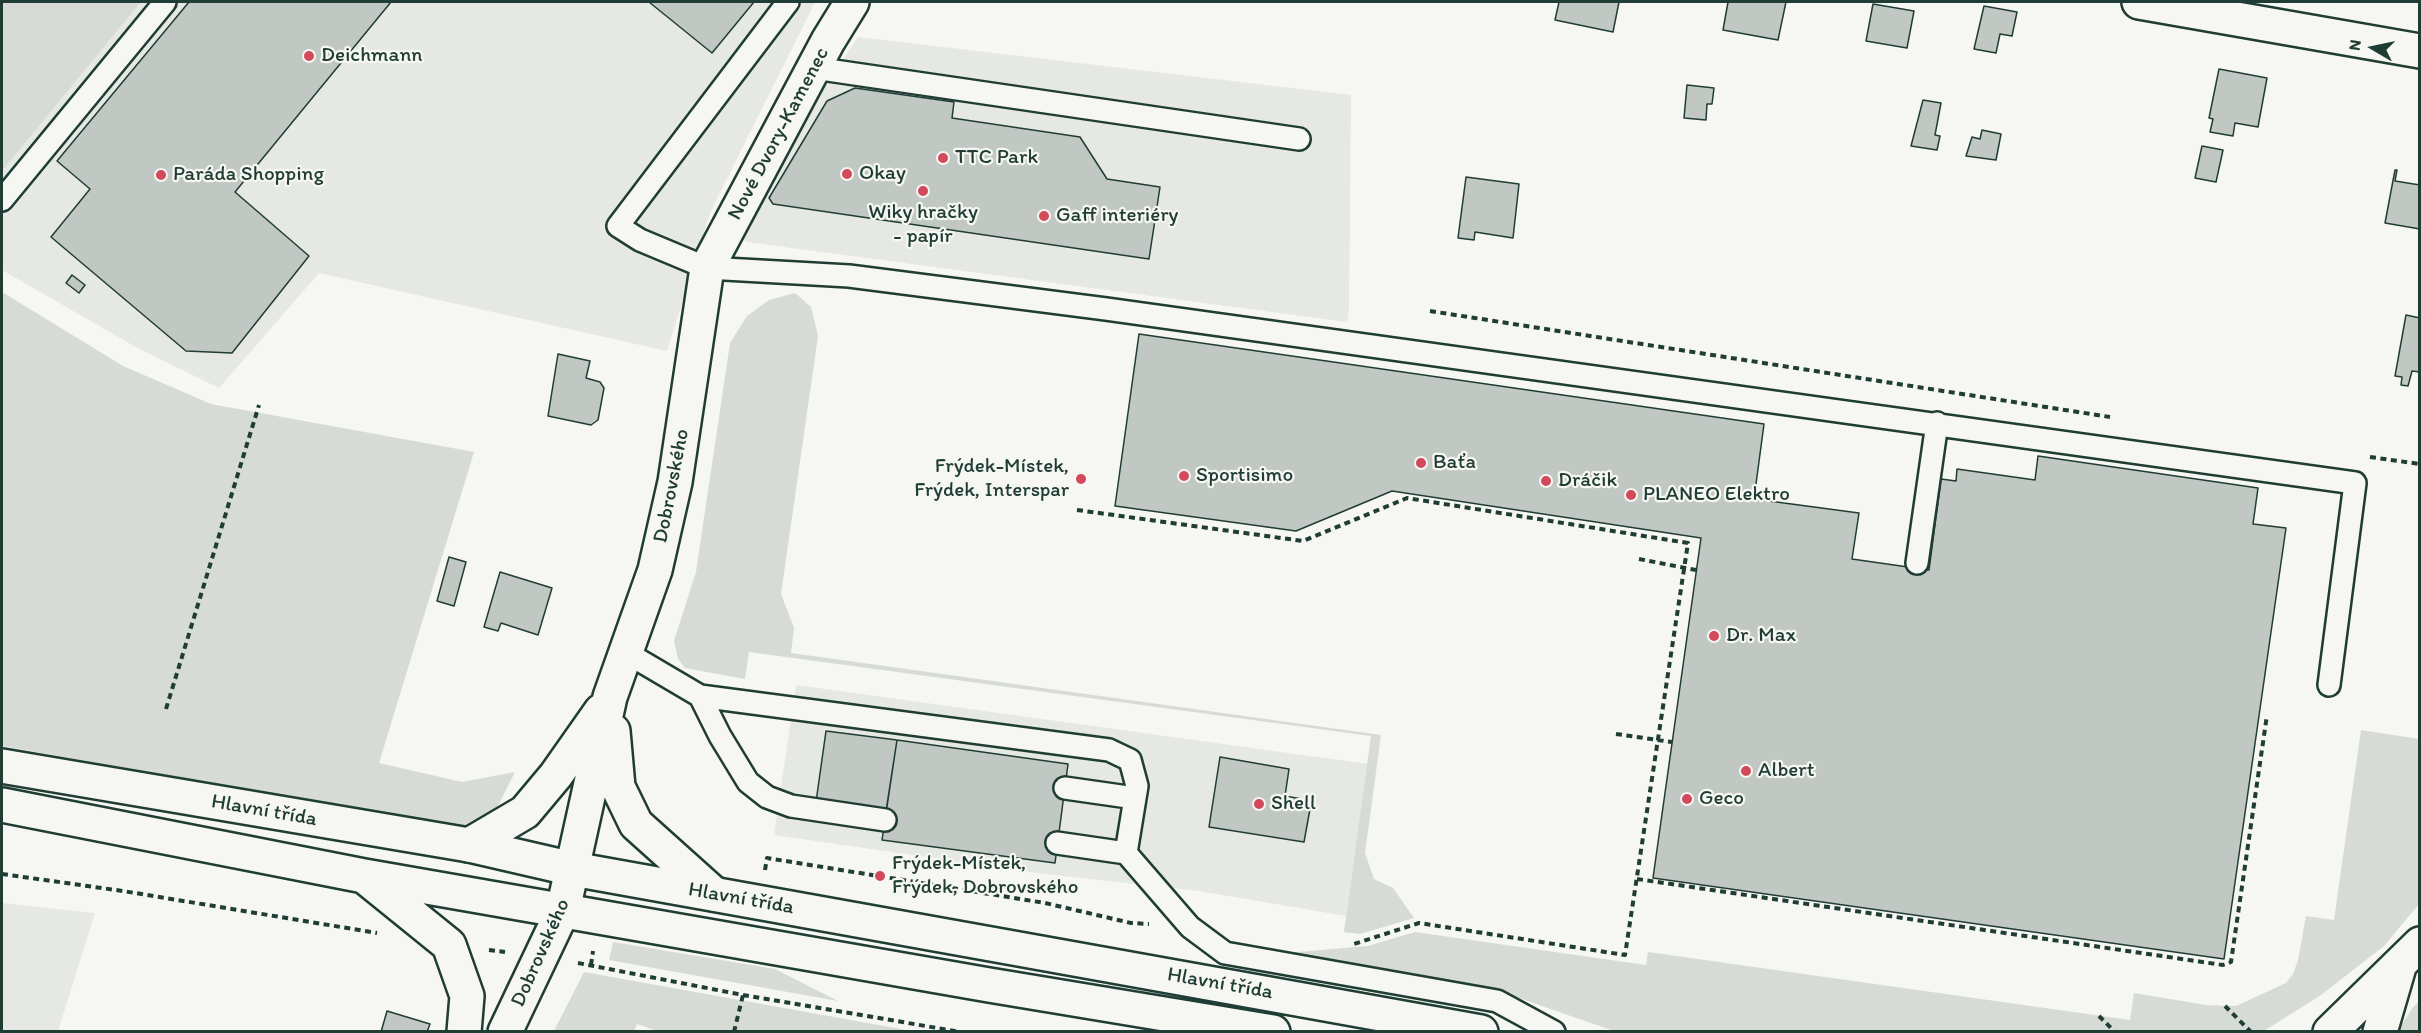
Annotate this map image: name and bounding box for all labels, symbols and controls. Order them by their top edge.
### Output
north arrow [2343,18,2403,78]
text: N [2344,38,2365,52]
place label: Deichmann [321,43,423,69]
street label: Nové Dvory-Kamenec [723,43,835,225]
marker: Deichmann [302,49,316,63]
place label: TTC Park [955,145,1038,171]
marker: TTC Park [936,151,950,165]
place label: Okay [859,161,906,187]
place label: Paráda Shopping [173,162,324,188]
marker: Okay [840,167,854,181]
marker: Paráda Shopping [154,168,168,182]
marker: Wiky hračky - papír [916,184,930,198]
place label: Wiky hračky - papír [868,200,978,250]
place label: Gaff interiéry [1056,203,1178,229]
marker: Gaff interiéry [1037,209,1051,223]
street label: Dobrovského [649,427,695,545]
place label: Baťa [1433,450,1476,476]
place label: Frýdek-Místek, Frýdek, Interspar [914,454,1069,504]
marker: Baťa [1414,456,1428,470]
place label: Sportisimo [1196,463,1293,489]
place label: Dráčik [1558,468,1617,494]
marker: Sportisimo [1177,469,1191,483]
marker: Frýdek-Místek, Frýdek, Interspar [1074,472,1088,486]
marker: Dráčik [1539,474,1553,488]
place label: PLANEO Elektro [1643,482,1790,508]
marker: PLANEO Elektro [1624,488,1638,502]
place label: Dr. Max [1726,623,1796,649]
marker: Dr. Max [1707,629,1721,643]
place label: Albert [1758,758,1815,784]
marker: Albert [1739,764,1753,778]
place label: Geco [1699,786,1744,812]
street label: Hlavní třída [209,789,319,833]
place label: Shell [1271,791,1316,817]
marker: Geco [1680,792,1694,806]
marker: Shell [1252,797,1266,811]
place label: Frýdek-Místek, Frýdek, Dobrovského [892,851,1078,901]
marker: Frýdek-Místek, Frýdek, Dobrovského [873,869,887,883]
street label: Hlavní třída [686,877,796,921]
street label: Dobrovského [506,895,576,1011]
street label: Hlavní třída [1165,962,1275,1006]

